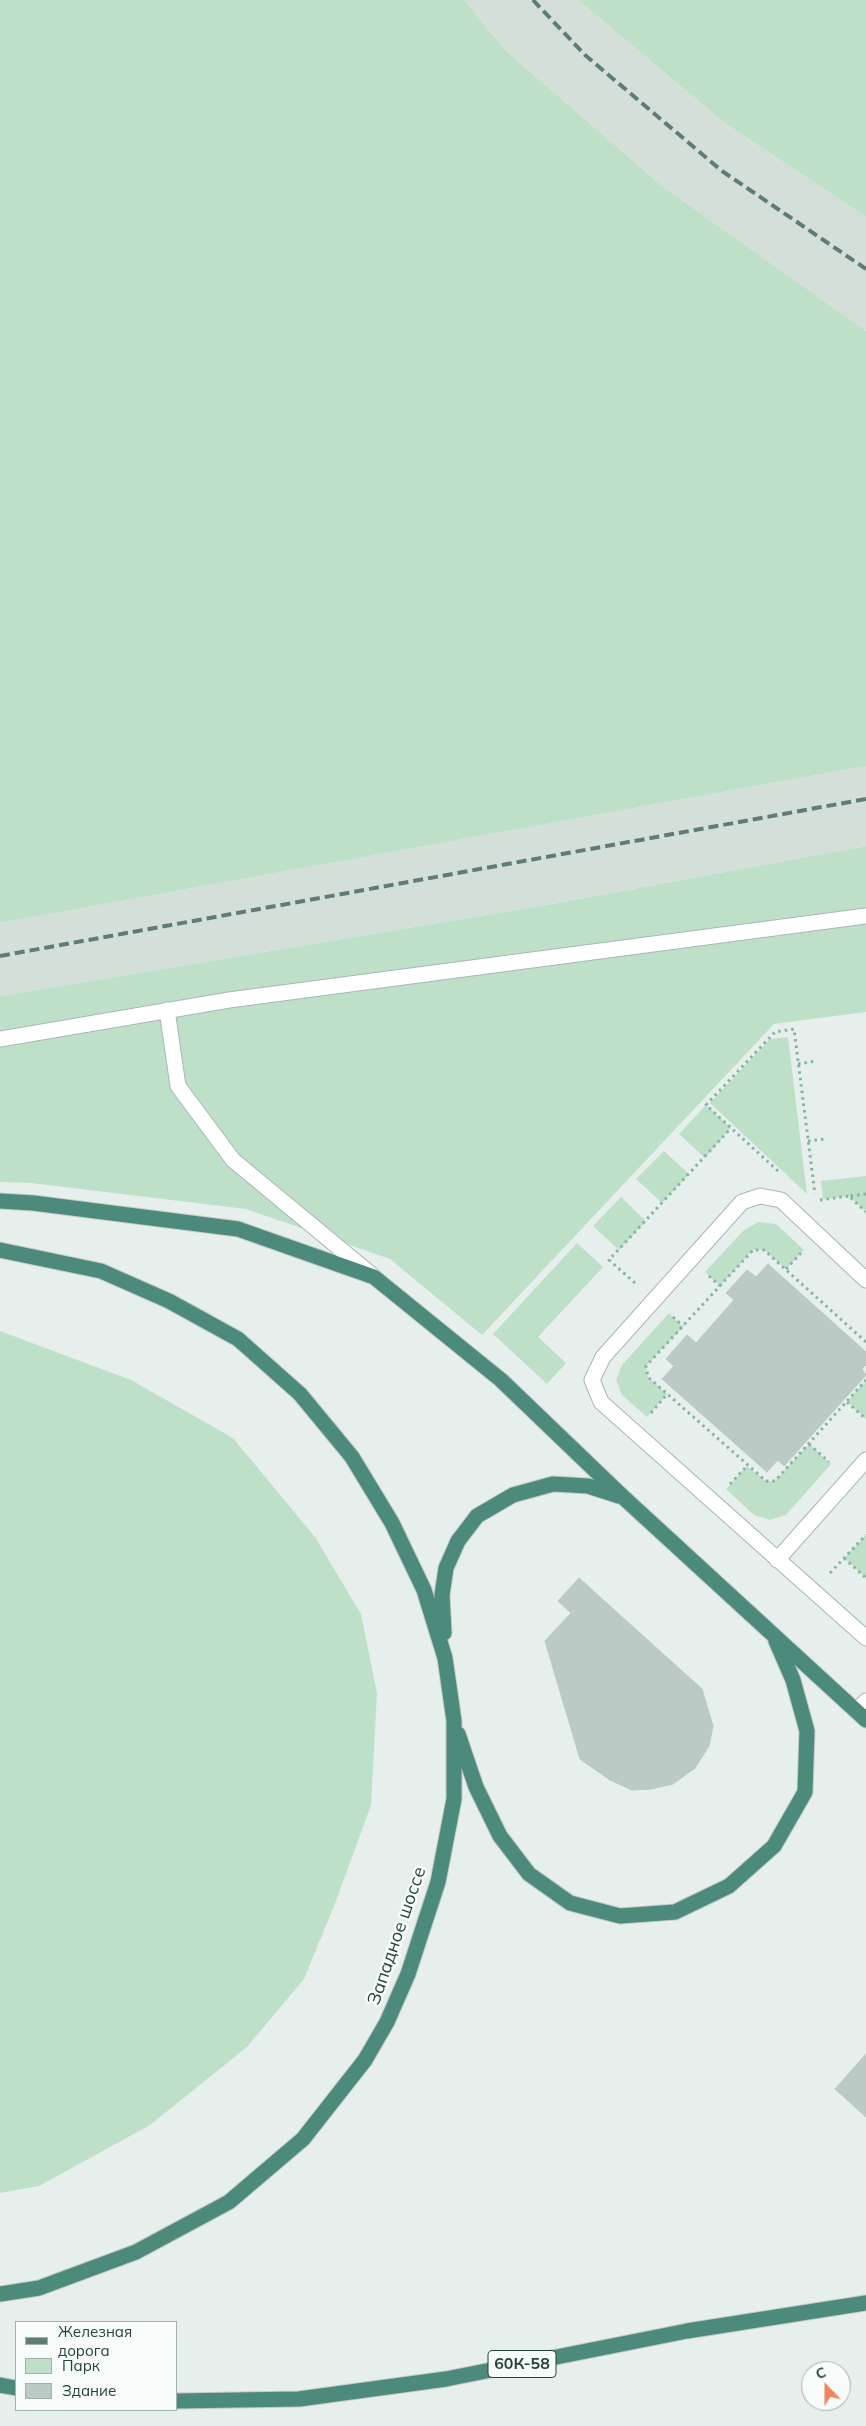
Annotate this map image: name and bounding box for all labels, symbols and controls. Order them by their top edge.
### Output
street label: Западное шоссе [363,1864,431,2008]
legend [15,2321,178,2411]
text: Железная дорога [58,2322,132,2360]
road number: 60К-58 [488,2350,556,2378]
text: Парк [62,2356,100,2375]
north arrow [801,2361,851,2411]
text: С [813,2363,829,2383]
text: Здание [62,2381,116,2400]

